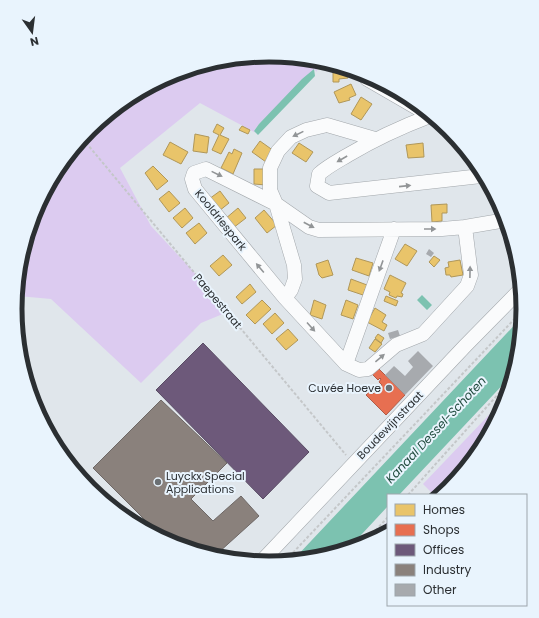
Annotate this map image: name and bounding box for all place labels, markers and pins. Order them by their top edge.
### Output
place label: Cuvée Hoeve [308,380,381,396]
marker: Cuvée Hoeve [384,383,394,393]
place label: Luyckx Special Applications [166,468,245,497]
marker: Luyckx Special Applications [153,477,163,487]

